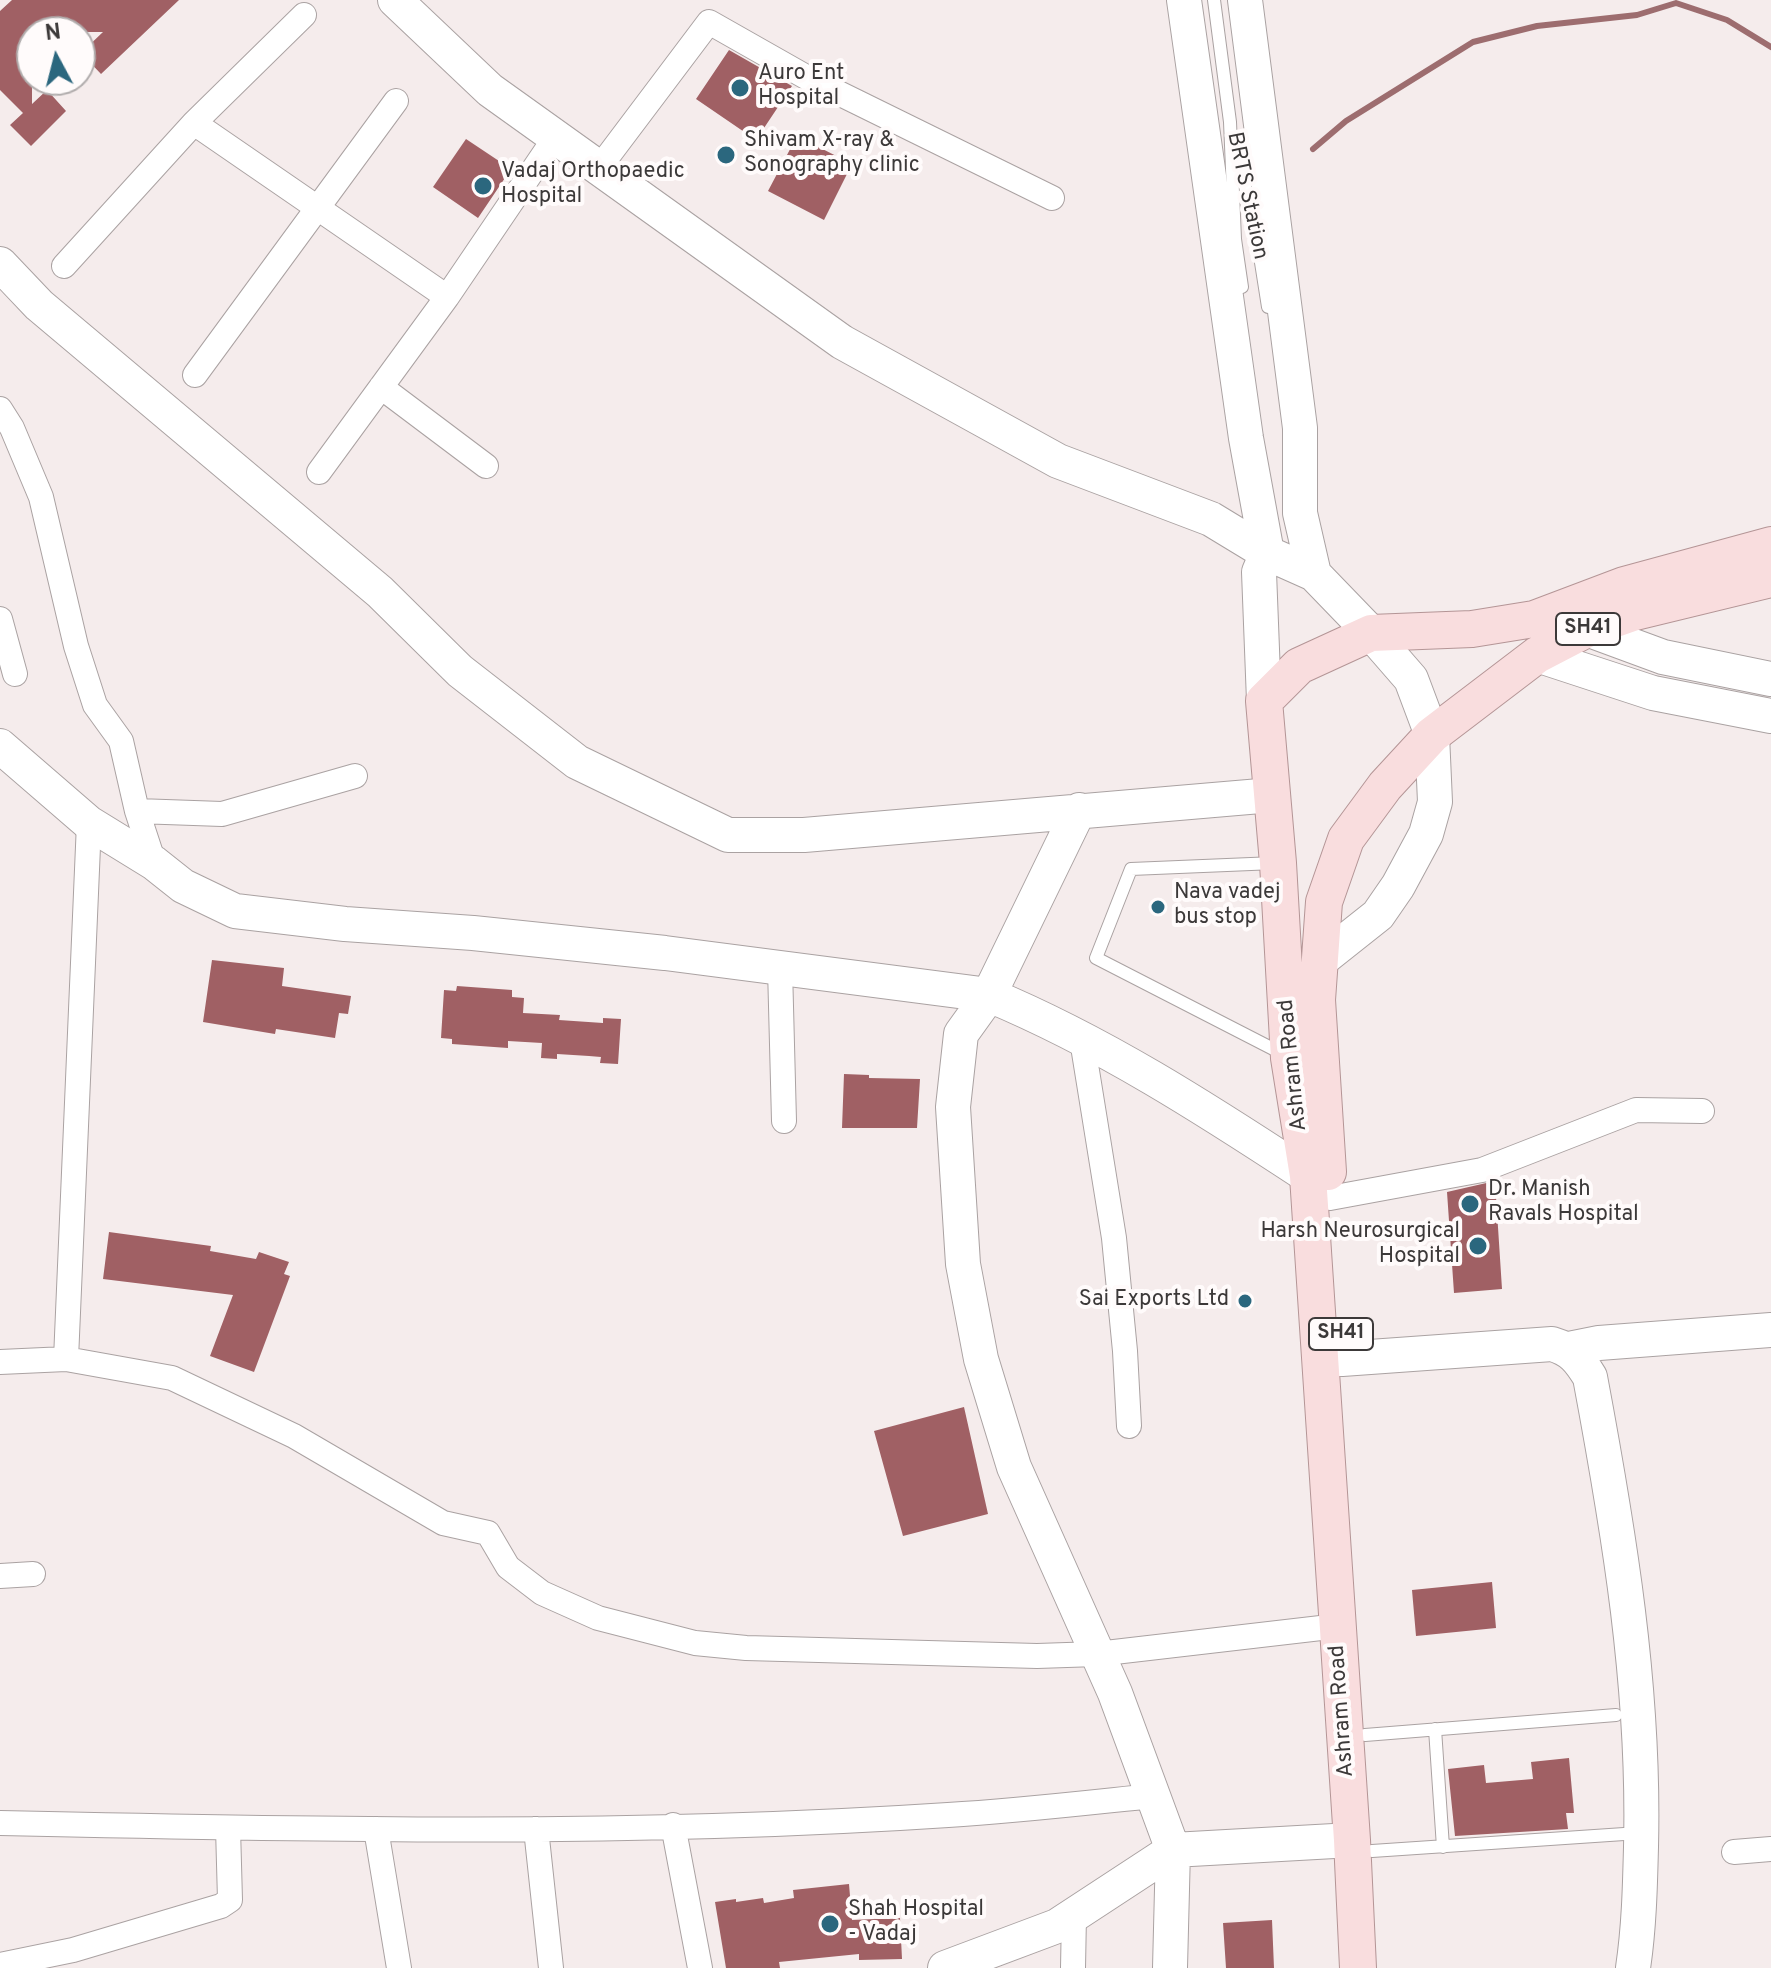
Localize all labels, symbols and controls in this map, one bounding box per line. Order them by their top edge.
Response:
north arrow [16,16,96,96]
text: N [44,19,63,48]
place label: Auro Ent Hospital [758,62,844,114]
marker: Auro Ent Hospital [729,77,751,99]
place label: Shivam X-ray & Sonography clinic [744,129,920,180]
street label: BRTS Station [1220,130,1272,262]
marker: Shivam X-ray & Sonography clinic [715,144,737,166]
place label: Vadaj Orthopaedic Hospital [501,160,685,212]
marker: Vadaj Orthopaedic Hospital [472,175,494,197]
road number: SH41 [1556,613,1620,645]
place label: Nava vadej bus stop [1174,881,1281,932]
marker: Nava vadej bus stop [1149,898,1167,916]
street label: Ashram Road [1274,998,1314,1132]
place label: Dr. Manish Ravals Hospital [1488,1178,1639,1230]
marker: Dr. Manish Ravals Hospital [1459,1193,1481,1215]
place label: Harsh Neurosurgical Hospital [1260,1220,1460,1272]
marker: Harsh Neurosurgical Hospital [1467,1235,1489,1257]
place label: Sai Exports Ltd [1079,1288,1229,1314]
marker: Sai Exports Ltd [1236,1292,1254,1310]
road number: SH41 [1309,1318,1373,1350]
street label: Ashram Road [1325,1644,1361,1778]
place label: Shah Hospital - Vadaj [848,1898,984,1950]
marker: Shah Hospital - Vadaj [819,1913,841,1935]

